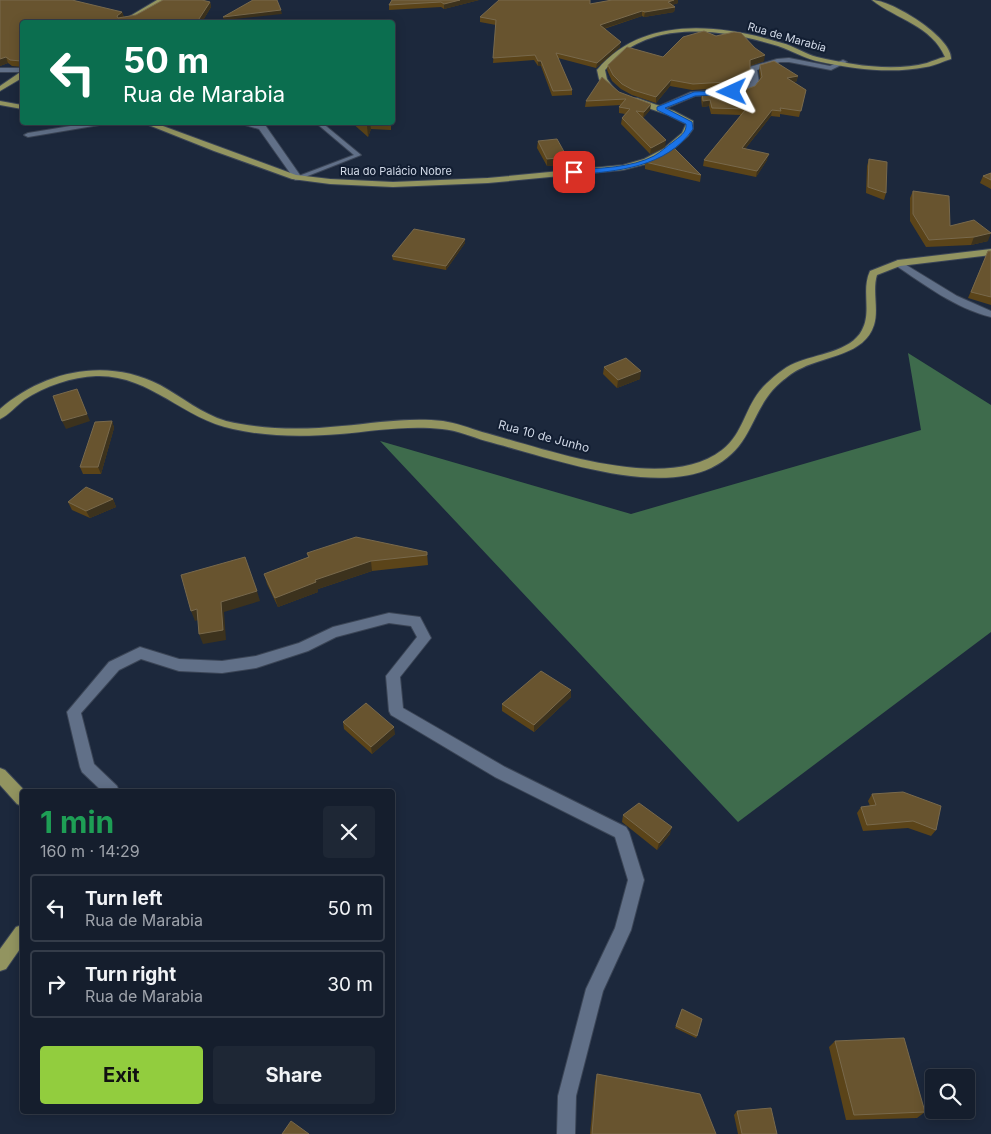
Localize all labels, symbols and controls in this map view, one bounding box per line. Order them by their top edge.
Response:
street label: Rua de Marabia [746,19,828,55]
text: 50 m [123,39,209,81]
icon: left [40,40,105,105]
position arrow [705,65,757,117]
text: Rua de Marabia [123,81,285,107]
pin [553,151,595,193]
icon: arrive [560,158,588,186]
street label: Rua do Palácio Nobre [340,164,452,178]
street label: Rua 10 de Junho [497,417,591,455]
text: 1 min [40,804,114,840]
button: close [323,806,375,858]
text: 160 m · 14:29 [40,841,140,861]
text: Turn left [85,887,163,910]
icon: left [42,894,70,922]
text: 50 m [327,897,373,920]
text: Rua de Marabia [85,910,203,930]
text: Turn right [85,963,176,986]
icon: right [42,970,70,998]
text: 30 m [327,973,373,996]
text: Rua de Marabia [85,986,203,1006]
button: Exit [40,1046,203,1104]
button: Share [213,1046,375,1104]
map controls [925,1069,975,1119]
button: search [925,1069,975,1119]

